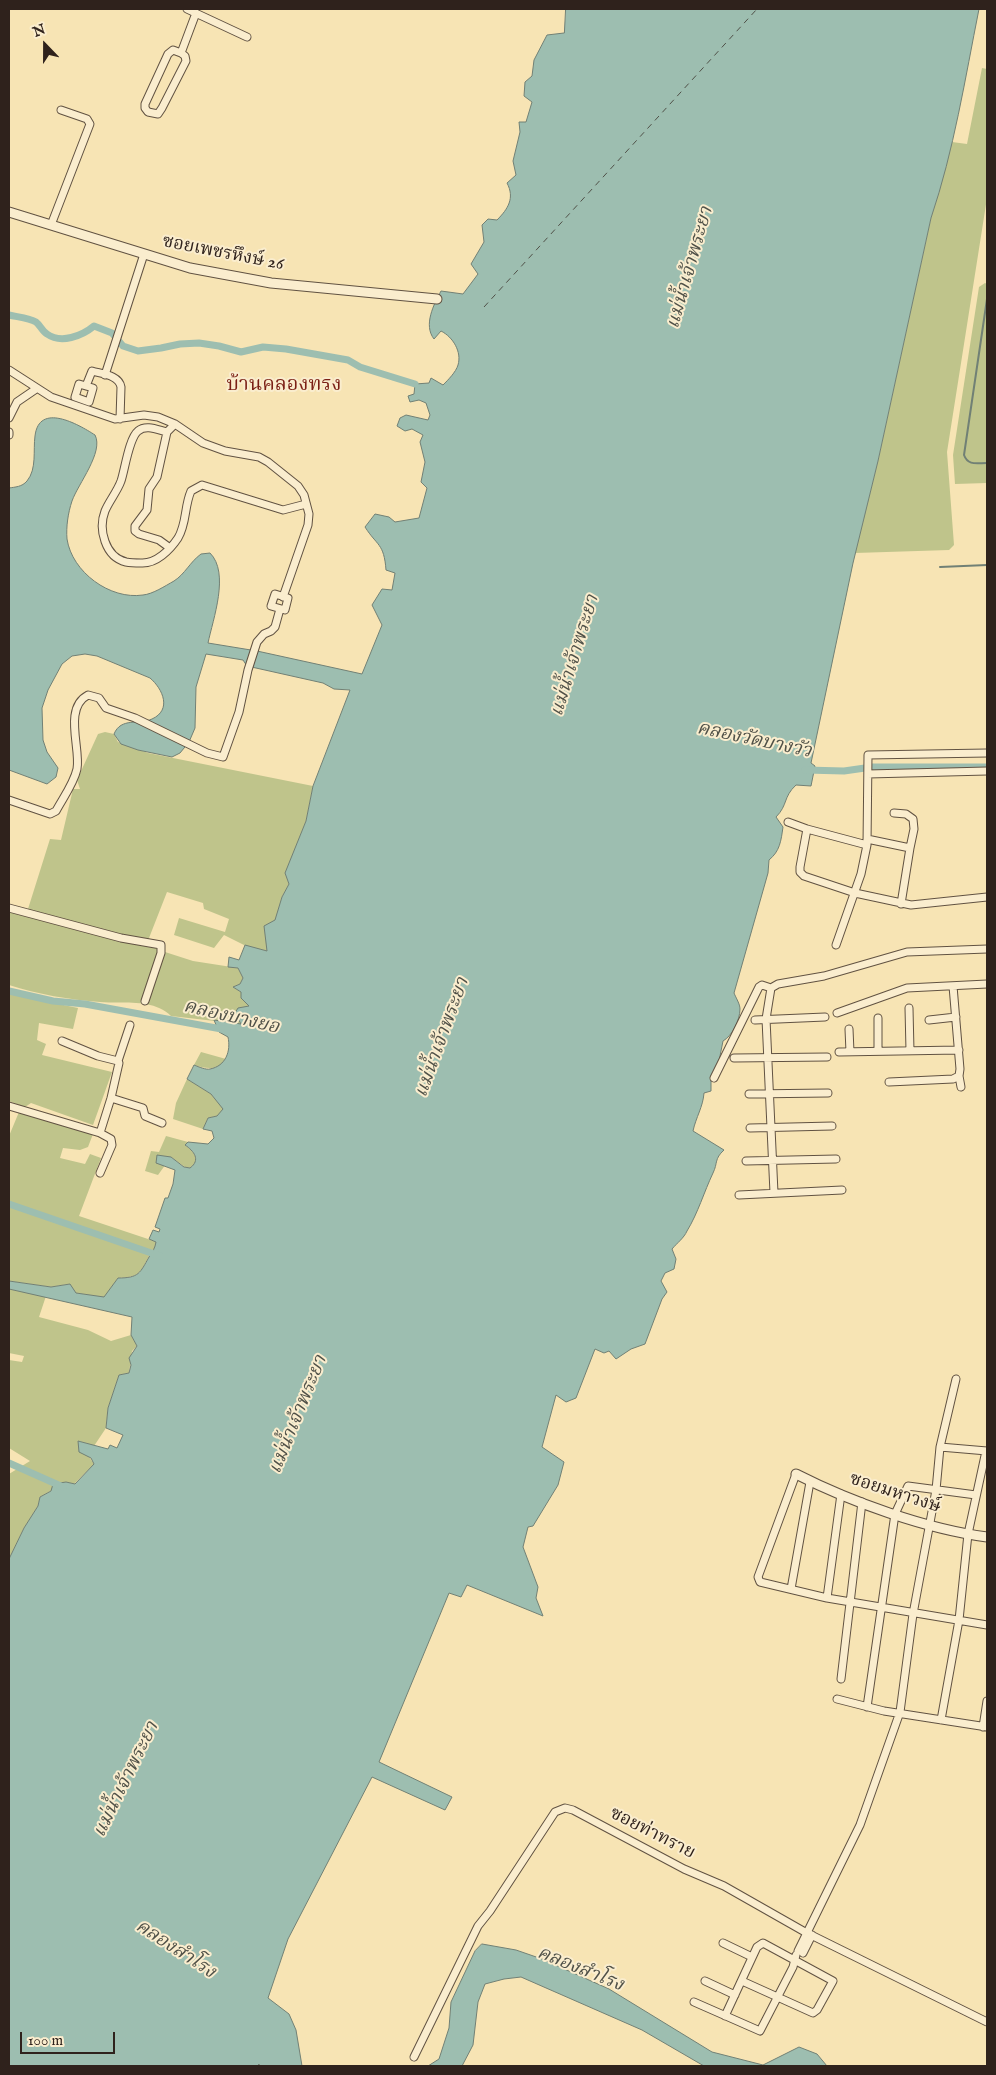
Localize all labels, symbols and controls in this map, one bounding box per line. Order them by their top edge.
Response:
north arrow [20,20,70,70]
text: N [30,20,48,42]
water label: แม่น้ำเจ้าพระยา [663,205,719,331]
street label: ซอยเพชรหึงษ์ 26 [160,232,286,276]
district label: บ้านคลองทรง [227,374,341,398]
water label: แม่น้ำเจ้าพระยา [547,593,605,719]
water label: คลองวัดบางวัว [695,718,813,764]
water label: แม่น้ำเจ้าพระยา [411,975,475,1101]
water label: คลองบางยอ [181,996,281,1040]
water label: แม่น้ำเจ้าพระยา [265,1353,333,1477]
street label: ซอยมหาวงษ์ [847,1469,943,1519]
water label: แม่น้ำเจ้าพระยา [89,1719,165,1841]
street label: ซอยท่าทราย [606,1803,698,1865]
water label: คลองสำโรง [131,1916,219,1984]
water label: คลองสำโรง [533,1942,627,1998]
scale bar [22,2022,118,2054]
text: 100 m [28,2031,63,2050]

